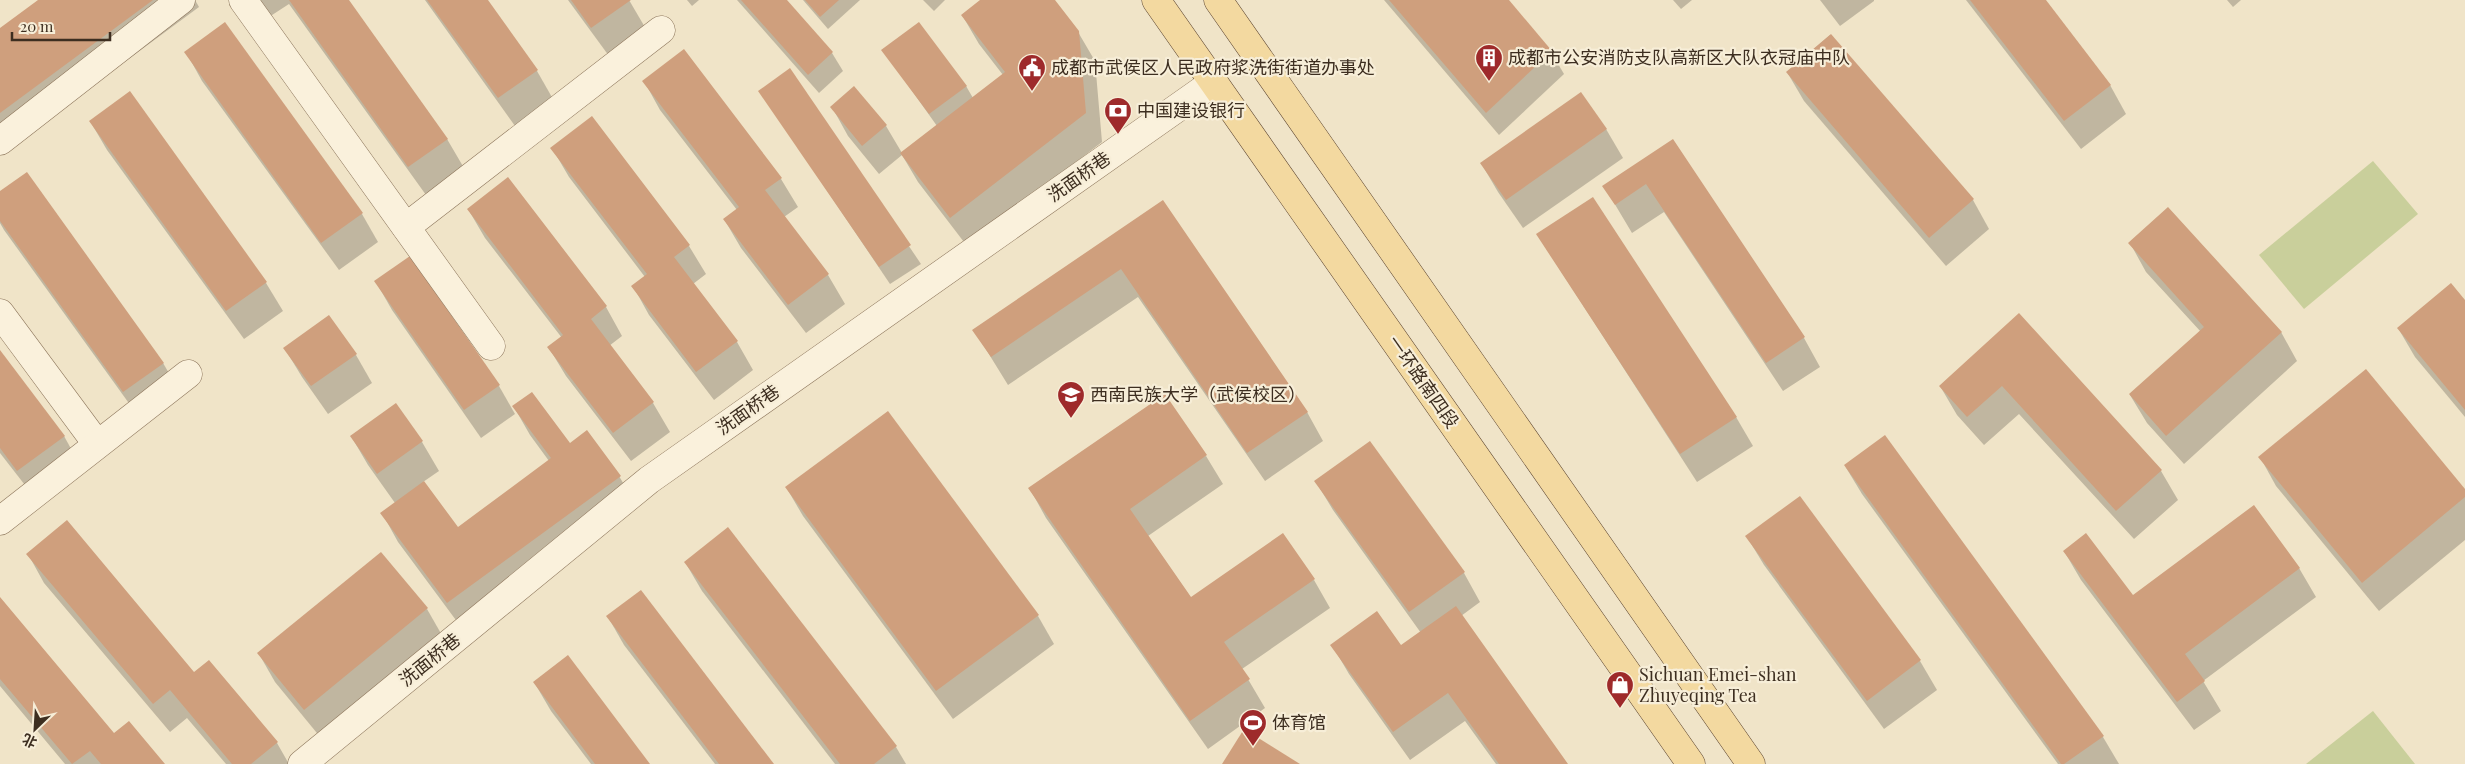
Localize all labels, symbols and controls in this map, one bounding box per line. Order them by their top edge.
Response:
scale bar [12,10,110,42]
text: 20 m [20,16,54,36]
building icon: 成都市公安消防支队高新区大队衣冠庙中队 [1474,43,1504,82]
place label: 成都市公安消防支队高新区大队衣冠庙中队 [1508,45,1850,69]
public building icon: 成都市武侯区人民政府浆洗街街道办事处 [1017,53,1047,92]
place label: 成都市武侯区人民政府浆洗街街道办事处 [1051,55,1375,79]
bank icon: 中国建设银行 [1103,96,1133,135]
place label: 中国建设银行 [1137,98,1245,122]
street label: 洗面桥巷 [1042,146,1115,207]
street label: 一环路南四段 [1383,330,1465,433]
street label: 洗面桥巷 [711,379,784,440]
school or university icon: 西南民族大学（武侯校区） [1056,380,1086,419]
place label: 西南民族大学（武侯校区） [1090,382,1306,406]
street label: 洗面桥巷 [394,627,465,691]
place label: Sichuan Emei-shan Zhuyeqing Tea [1639,662,1797,707]
shop icon: Sichuan Emei-shan Zhuyeqing Tea [1605,670,1635,709]
north arrow [10,704,60,754]
sports icon: 体育馆 [1238,708,1268,747]
place label: 体育馆 [1272,710,1326,734]
text: 北 [19,730,40,753]

